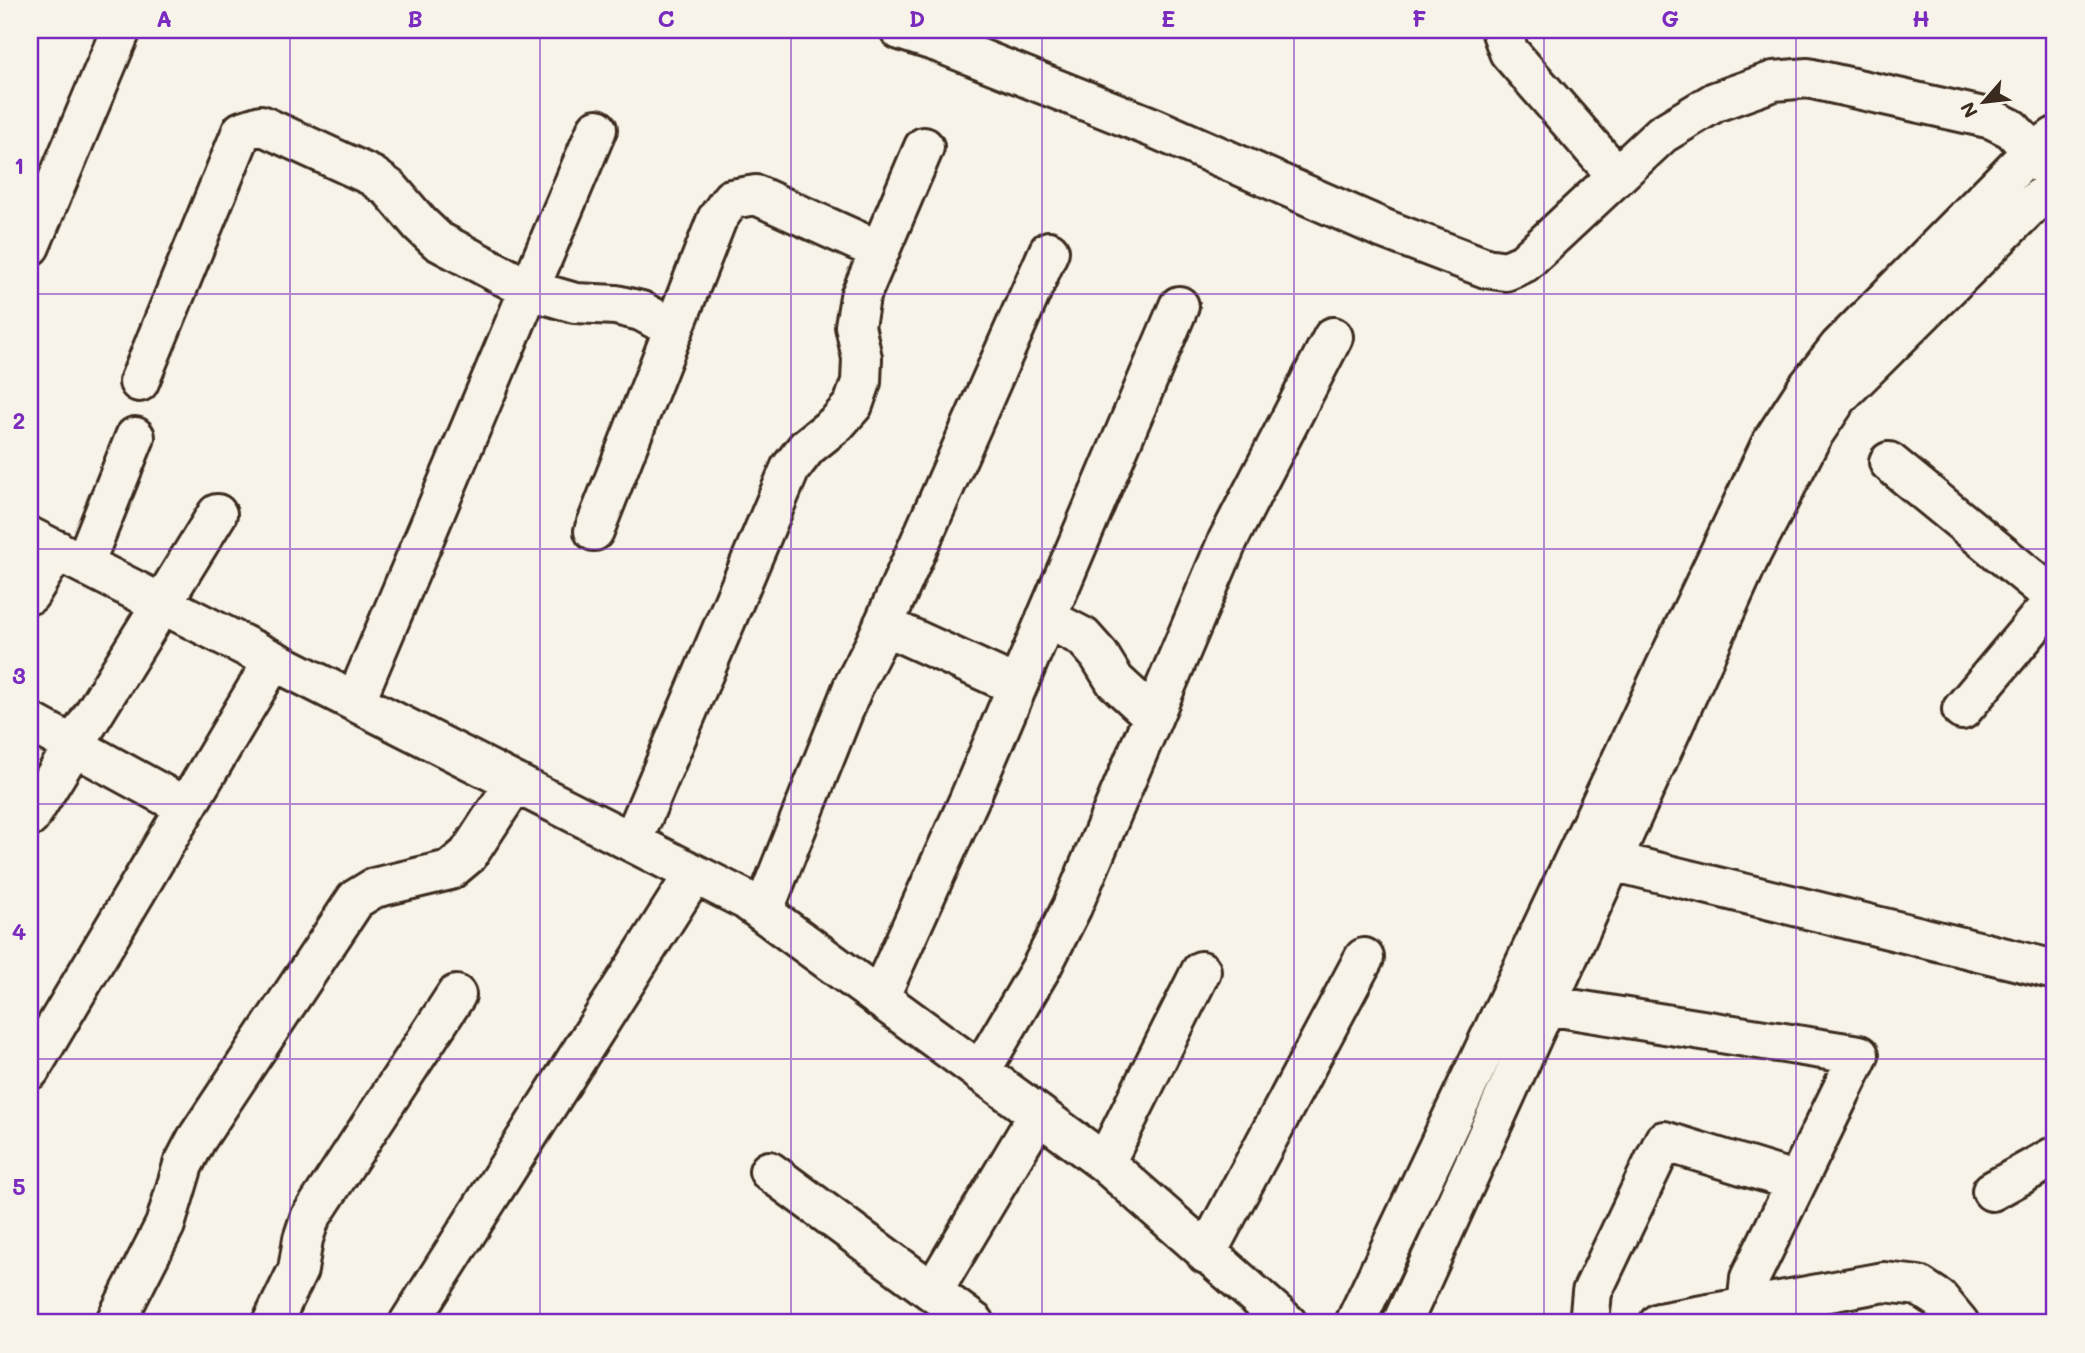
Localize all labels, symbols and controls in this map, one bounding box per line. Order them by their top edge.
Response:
text: A [156,3,172,33]
text: B [407,3,423,33]
text: C [657,3,675,33]
text: D [909,3,925,33]
text: E [1161,3,1175,33]
text: F [1412,3,1426,33]
text: G [1661,3,1679,33]
text: H [1912,3,1930,33]
north arrow [1948,66,2018,136]
text: N [1954,98,1983,122]
text: 1 [14,150,24,180]
text: 2 [13,405,25,435]
text: 3 [12,660,26,690]
text: 4 [12,916,26,946]
text: 5 [12,1171,26,1201]

